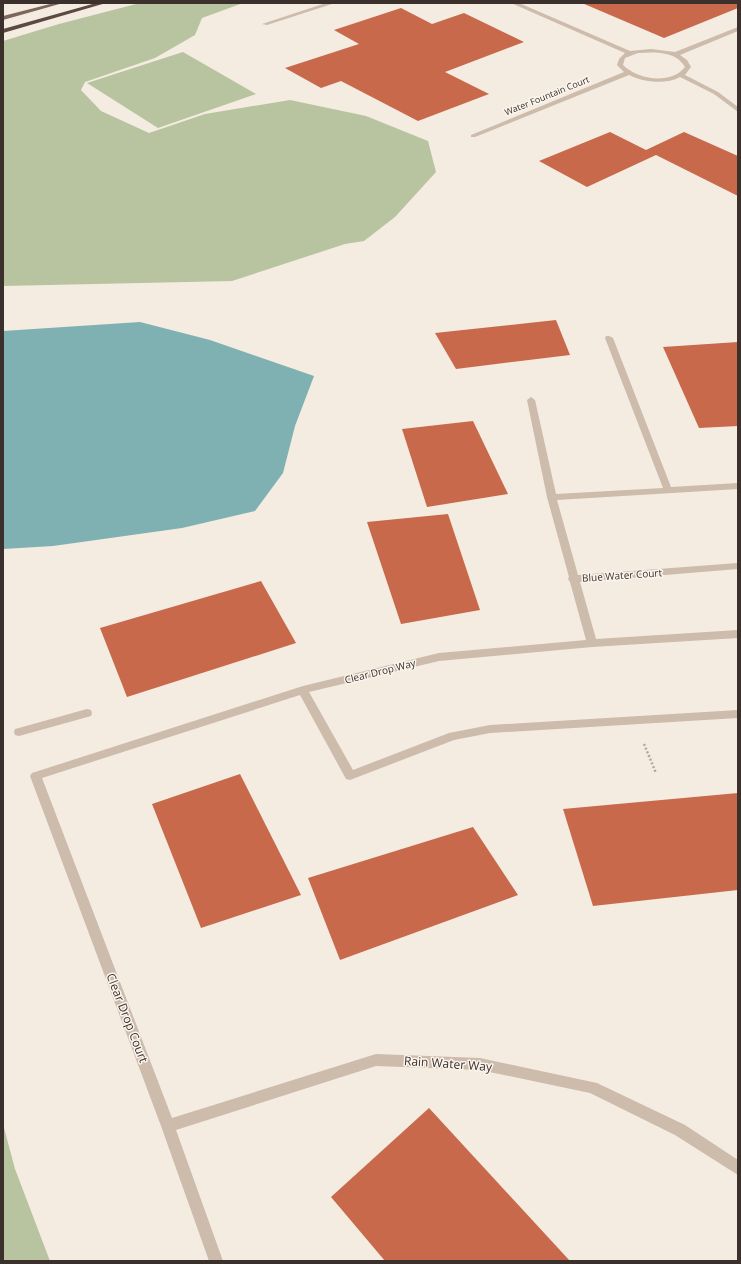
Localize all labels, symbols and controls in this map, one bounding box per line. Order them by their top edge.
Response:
street label: Water Fountain Court [502,73,591,119]
street label: Blue Water Court [582,565,663,585]
street label: Clear Drop Way [343,655,418,687]
street label: Clear Drop Court [103,971,152,1065]
street label: Rain Water Way [403,1052,494,1075]

